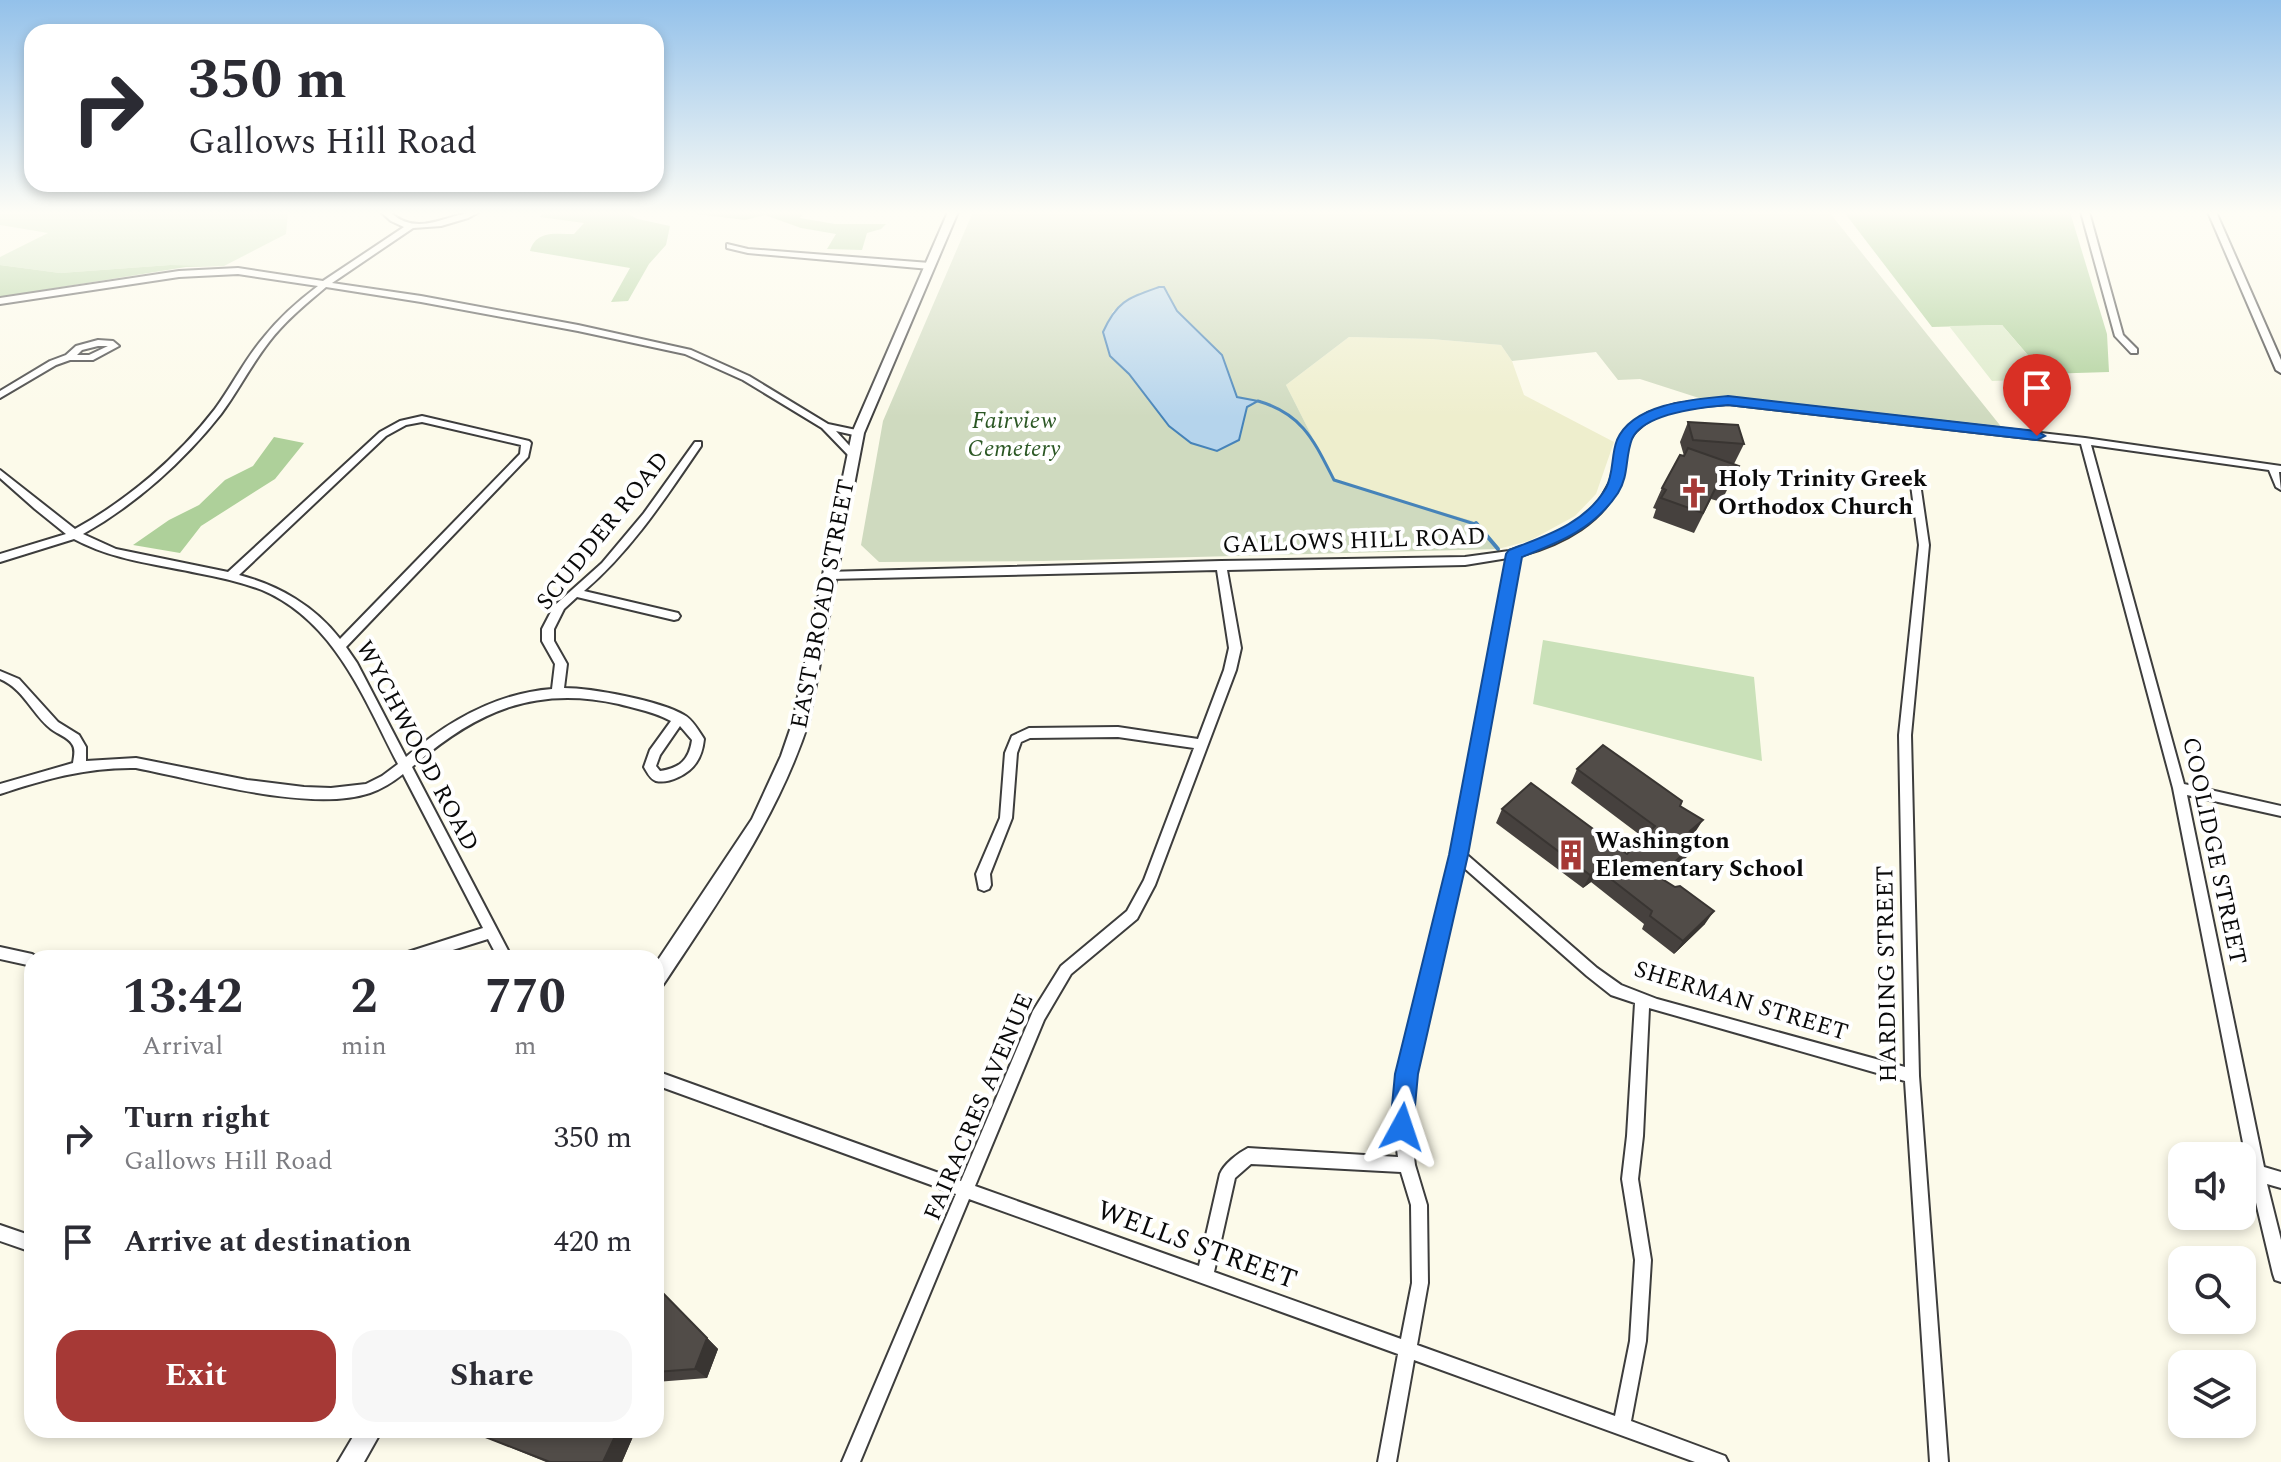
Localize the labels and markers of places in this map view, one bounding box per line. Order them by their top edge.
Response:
pin [2003,354,2071,436]
place label: Holy Trinity Greek Orthodox Church [1718,461,1928,525]
church icon: Holy Trinity Greek Orthodox Church [1677,476,1711,510]
place label: Washington Elementary School [1595,823,1804,887]
building icon: Washington Elementary School [1554,838,1588,872]

